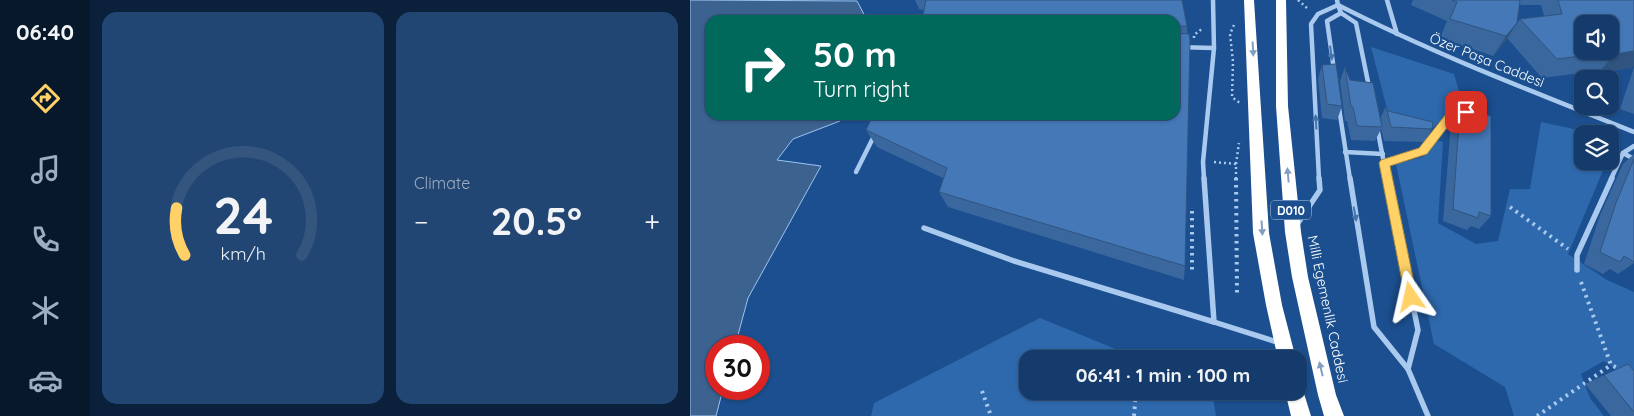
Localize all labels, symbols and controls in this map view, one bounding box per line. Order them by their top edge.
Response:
map controls [1574,15,1619,170]
button: sound [1574,15,1619,60]
text: 06:40 [16,18,74,46]
street label: Özer Paşa Caddesi [1427,29,1547,91]
text: 50 m [813,32,897,76]
icon: right [730,35,795,100]
one-way arrow [1250,41,1258,57]
one-way arrow [1328,45,1336,61]
button: search [1574,70,1619,115]
text: Turn right [813,75,910,103]
icon: directions [28,81,63,116]
pin [1445,91,1487,133]
icon: arrive [1452,98,1480,126]
one-way arrow [1312,114,1320,130]
button: layers [1574,125,1619,170]
icon: music [28,152,63,187]
one-way arrow [1283,166,1291,182]
text: Climate [414,173,470,193]
text: 24 [213,182,273,247]
text: 20.5° [491,197,582,245]
road number: D010 [1271,200,1311,220]
text: − [414,204,429,239]
text: + [644,204,660,239]
one-way arrow [1352,206,1360,222]
one-way arrow [1258,221,1266,237]
icon: phone [28,222,63,257]
street label: Milli Egemenlik Caddesi [1304,234,1352,384]
text: km/h [220,242,266,264]
position arrow [1384,270,1436,322]
icon: climate [28,293,63,328]
speed limit sign: 30 [705,335,770,400]
one-way arrow [1317,361,1325,377]
icon: car [28,363,63,398]
text: 06:41 · 1 min · 100 m [1076,363,1250,387]

